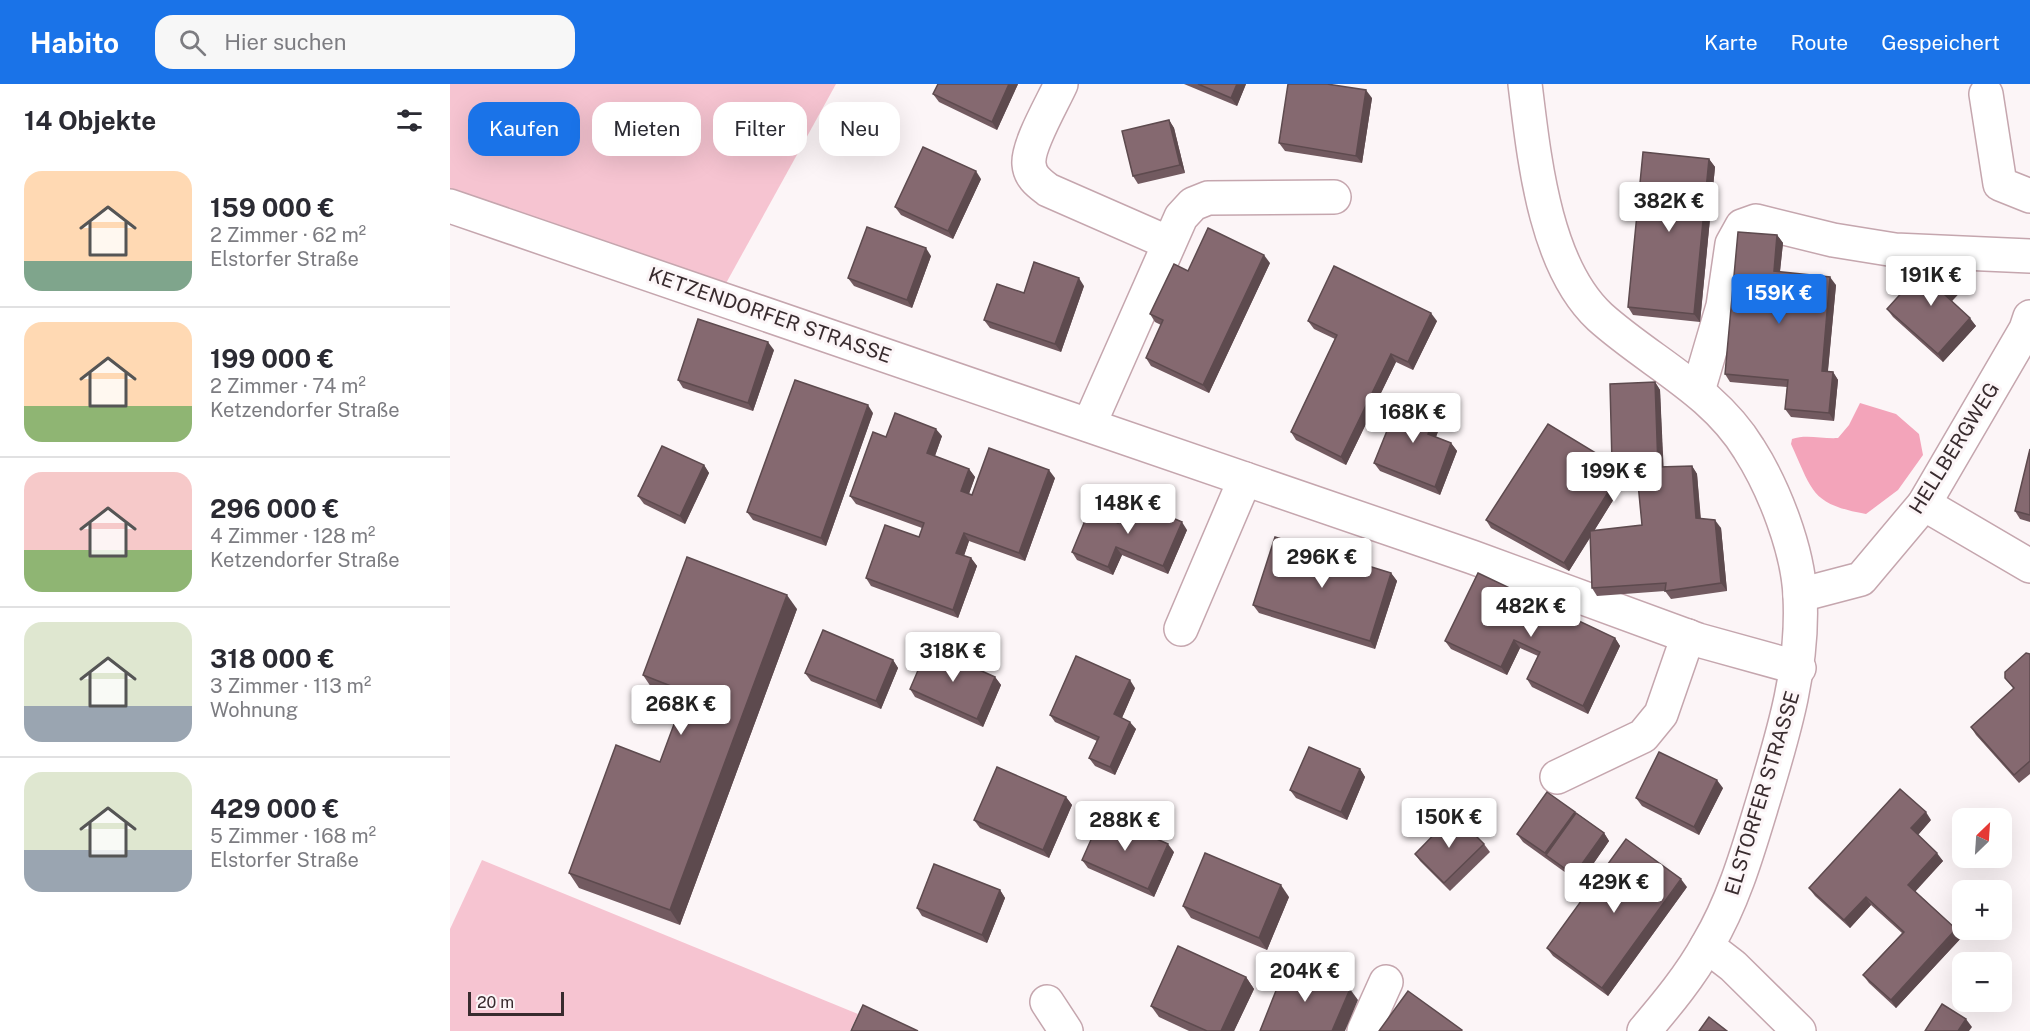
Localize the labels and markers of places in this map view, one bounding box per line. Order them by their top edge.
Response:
pin: 382K € [1620,182,1718,233]
pin: 191K € [1882,256,1980,307]
pin: 159K € [1730,274,1828,325]
pin: 168K € [1364,393,1462,444]
pin: 199K € [1565,452,1663,503]
pin: 148K € [1079,484,1177,535]
pin: 296K € [1273,538,1371,589]
pin: 482K € [1482,587,1580,638]
pin: 318K € [904,632,1002,683]
pin: 268K € [632,685,730,736]
pin: 150K € [1400,798,1498,849]
pin: 288K € [1076,801,1174,852]
pin: 429K € [1565,863,1663,914]
pin: 204K € [1256,952,1354,1003]

